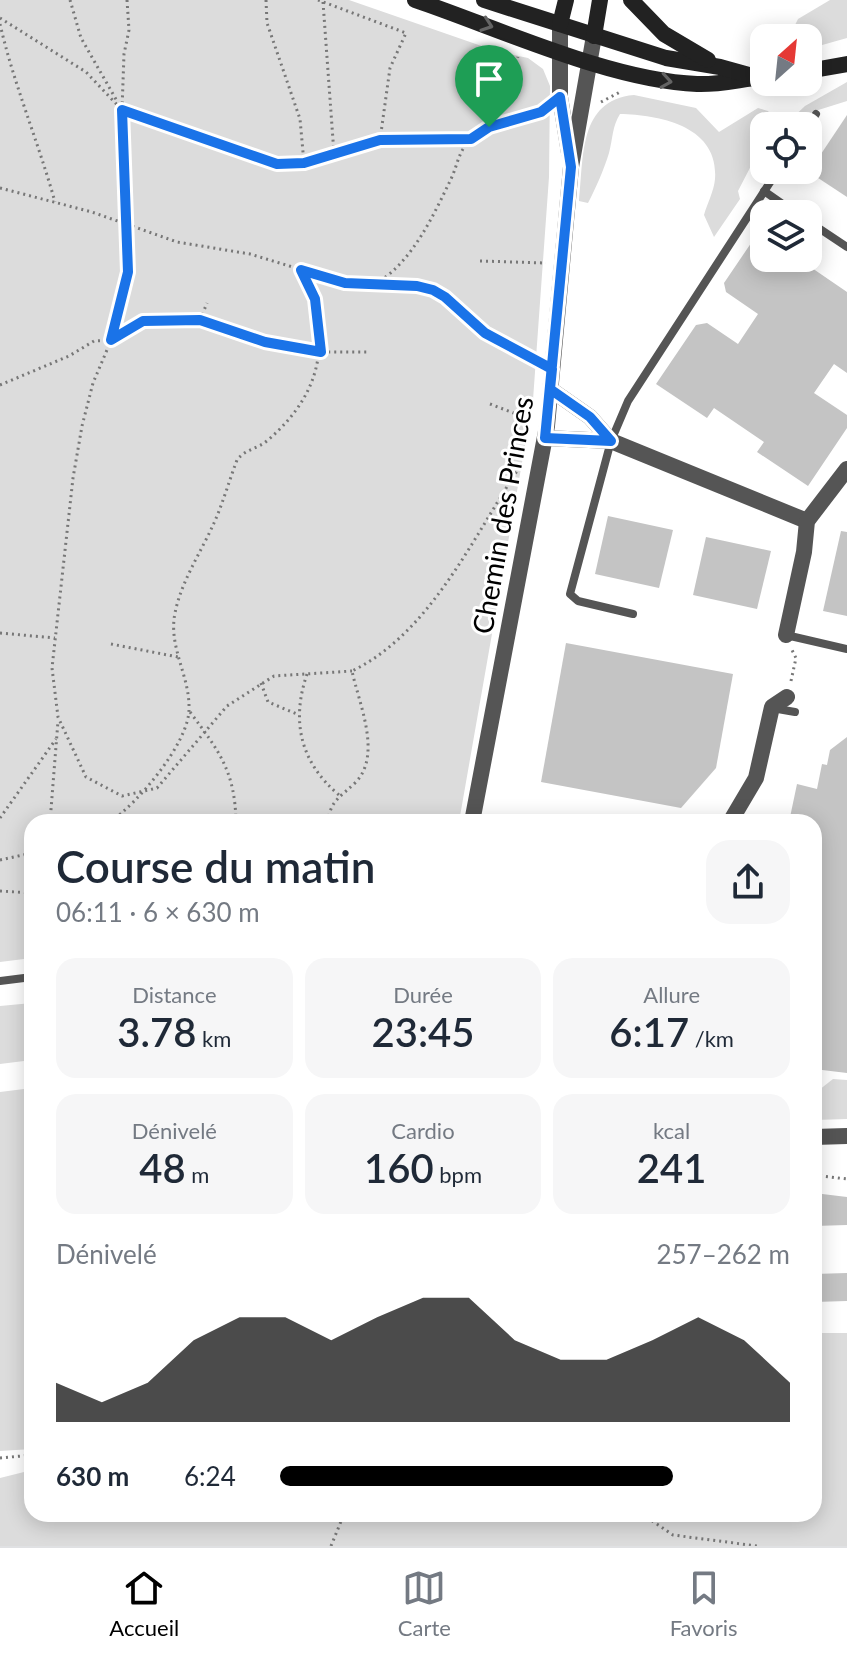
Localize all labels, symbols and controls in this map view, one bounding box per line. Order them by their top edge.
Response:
one-way arrow [480,16,494,32]
north arrow [750,24,822,96]
map controls [750,24,822,272]
pin [455,45,523,127]
icon: arrive [467,57,511,101]
one-way arrow [659,72,672,89]
button: locate [750,112,822,184]
button: layers [750,200,822,272]
street label: Chemin des Princes [464,394,540,636]
text: Course du matin [56,840,375,892]
button: share [706,840,790,924]
text: 06:11 · 6 × 630 m [56,896,260,928]
text: Distance [132,981,217,1008]
text: Durée [393,981,453,1008]
text: Allure [643,981,700,1008]
text: 3.78 [117,1008,196,1056]
text: 23:45 [372,1008,474,1056]
text: 6:17 [609,1008,689,1056]
text: km [196,1025,231,1052]
text: /km [689,1025,734,1052]
text: Dénivelé [132,1117,217,1144]
text: Cardio [391,1117,455,1144]
text: kcal [653,1117,690,1144]
text: 48 [139,1144,186,1192]
text: 160 [364,1144,434,1192]
text: 241 [637,1144,706,1192]
text: m [186,1161,209,1188]
text: bpm [434,1161,482,1188]
text: Dénivelé [56,1238,157,1270]
text: 257–262 m [656,1238,790,1270]
text: 630 m [56,1460,129,1492]
text: 6:24 [184,1460,236,1492]
tab: Accueil [109,1566,179,1641]
tab: Carte [398,1566,451,1641]
tab: Favoris [670,1566,738,1641]

